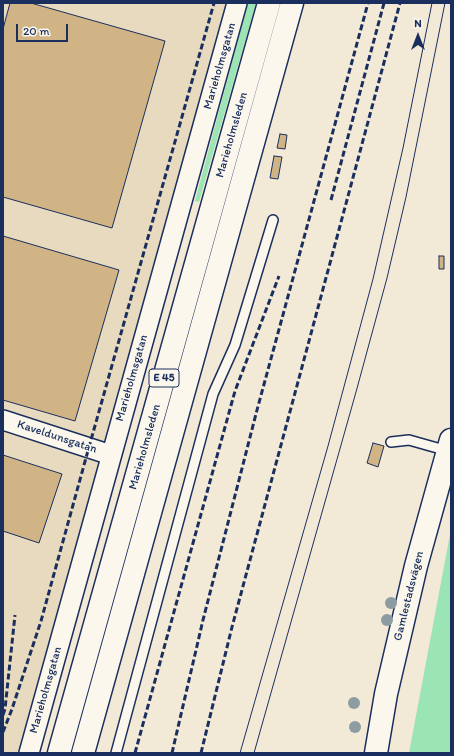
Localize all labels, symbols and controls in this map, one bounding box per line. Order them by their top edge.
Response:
scale bar [18,16,70,42]
north arrow [398,16,438,56]
text: N [414,17,422,30]
street label: Marieholmsgatan [201,21,239,111]
text: 20 m [23,24,50,38]
street label: Marieholmsleden [213,91,251,179]
street label: Marieholmsgatan [113,333,151,423]
road number: E 45 [149,369,179,387]
street label: Marieholmsleden [126,403,164,491]
street label: Kaveldunsgatan [15,417,99,457]
street label: Gamlestadsvägen [391,550,427,642]
street label: Marieholmsgatan [27,645,65,735]

